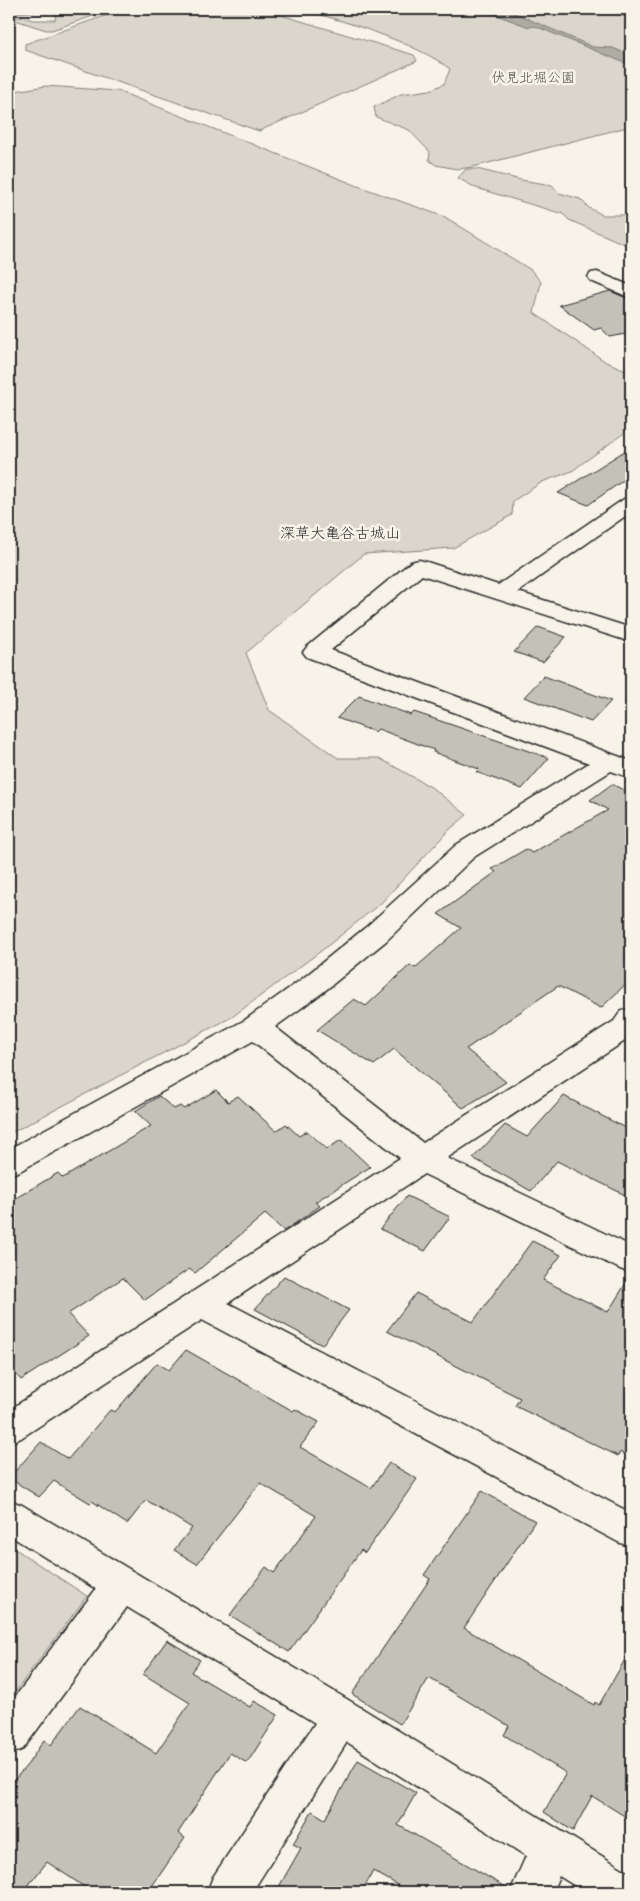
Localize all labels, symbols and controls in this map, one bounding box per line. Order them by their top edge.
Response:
park label: 伏見北堀公園 [491,67,575,86]
district label: 深草大亀谷古城山 [280,522,400,543]

